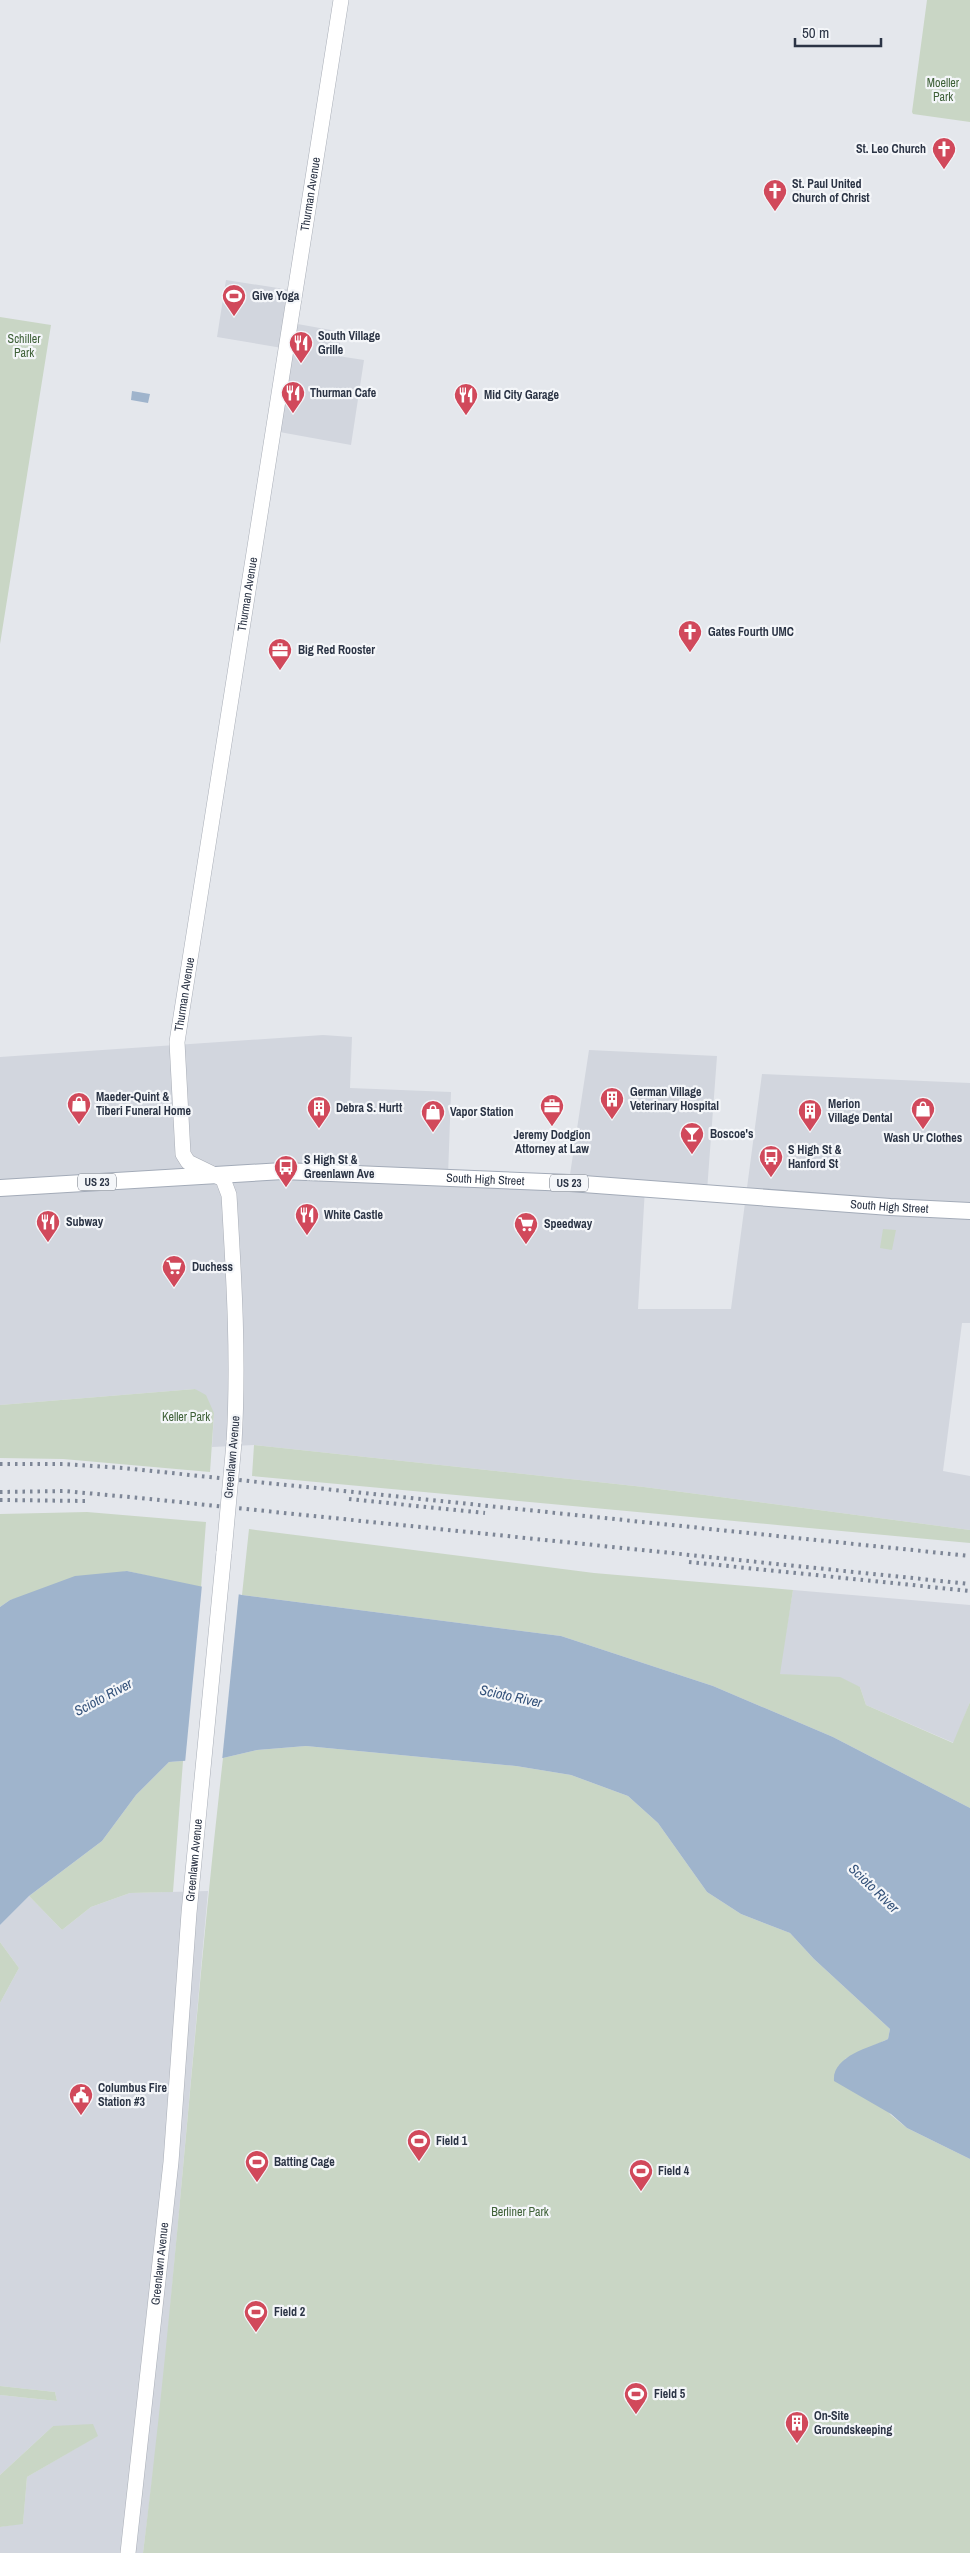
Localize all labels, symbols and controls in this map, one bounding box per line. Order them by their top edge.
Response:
scale bar [795,15,881,47]
text: 50 m [802,22,829,43]
park label: Moeller Park [927,75,960,105]
church icon: St. Leo Church [931,136,957,170]
place label: St. Leo Church [856,141,926,157]
street label: Thurman Avenue [297,156,324,232]
place label: St. Paul United Church of Christ [792,176,870,206]
church icon: St. Paul United Church of Christ [762,178,788,212]
sports icon: Give Yoga [221,283,247,317]
place label: Give Yoga [252,288,300,304]
place label: South Village Grille [318,328,381,358]
restaurant icon: South Village Grille [288,330,314,364]
park label: Schiller Park [8,331,41,361]
restaurant icon: Thurman Cafe [280,380,306,414]
restaurant icon: Mid City Garage [453,382,479,416]
place label: Thurman Cafe [310,385,377,401]
place label: Mid City Garage [484,387,559,403]
street label: Thurman Avenue [234,556,261,633]
church icon: Gates Fourth UMC [677,619,703,653]
place label: Gates Fourth UMC [708,624,794,640]
office icon: Big Red Rooster [267,637,293,671]
place label: Big Red Rooster [298,642,375,658]
street label: Thurman Avenue [171,956,198,1033]
place label: German Village Veterinary Hospital [630,1084,719,1114]
building icon: German Village Veterinary Hospital [599,1086,625,1120]
place label: Maeder-Quint & Tiberi Funeral Home [96,1089,192,1119]
shop icon: Maeder-Quint & Tiberi Funeral Home [66,1091,92,1125]
office icon: Jeremy Dodgion Attorney at Law [539,1093,565,1127]
building icon: Debra S. Hurtt [306,1095,332,1129]
place label: Merion Village Dental [828,1096,893,1126]
shop icon: Wash Ur Clothes [910,1096,936,1130]
building icon: Merion Village Dental [797,1098,823,1132]
shop icon: Vapor Station [420,1099,446,1133]
place label: Debra S. Hurtt [336,1100,403,1116]
place label: Vapor Station [450,1104,513,1120]
bar icon: Boscoe's [679,1121,705,1155]
place label: Boscoe's [710,1126,754,1142]
place label: Jeremy Dodgion Attorney at Law [513,1127,591,1157]
place label: Wash Ur Clothes [884,1130,963,1146]
place label: S High St & Hanford St [788,1142,842,1172]
bus stop icon: S High St & Hanford St [758,1144,784,1178]
place label: S High St & Greenlawn Ave [304,1152,375,1182]
bus stop icon: S High St & Greenlawn Ave [273,1154,299,1188]
street label: South High Street [446,1170,525,1189]
road number: US 23 [78,1174,116,1190]
road number: US 23 [550,1174,588,1192]
street label: South High Street [850,1196,929,1217]
restaurant icon: White Castle [294,1202,320,1236]
place label: White Castle [324,1207,384,1223]
restaurant icon: Subway [35,1209,61,1243]
supermarket icon: Speedway [513,1211,539,1245]
place label: Subway [66,1214,104,1230]
place label: Speedway [544,1216,593,1232]
supermarket icon: Duchess [161,1254,187,1288]
place label: Duchess [192,1259,234,1275]
park label: Keller Park [162,1409,210,1425]
street label: Greenlawn Avenue [220,1415,244,1499]
water label: Scioto River [71,1674,136,1720]
water label: Scioto River [478,1681,545,1712]
street label: Greenlawn Avenue [182,1818,206,1902]
water label: Scioto River [845,1860,904,1917]
place label: Columbus Fire Station #3 [98,2080,167,2110]
public building icon: Columbus Fire Station #3 [68,2082,94,2116]
sports icon: Field 1 [406,2128,432,2162]
place label: Field 1 [436,2133,468,2149]
sports icon: Batting Cage [244,2149,270,2183]
place label: Batting Cage [274,2154,335,2170]
sports icon: Field 4 [628,2158,654,2192]
place label: Field 4 [658,2163,690,2179]
park label: Berliner Park [491,2204,549,2220]
street label: Greenlawn Avenue [147,2222,172,2306]
sports icon: Field 2 [243,2299,269,2333]
place label: Field 2 [274,2304,306,2320]
sports icon: Field 5 [623,2381,649,2415]
place label: Field 5 [654,2386,686,2402]
place label: On-Site Groundskeeping [814,2408,892,2438]
building icon: On-Site Groundskeeping [784,2410,810,2444]

